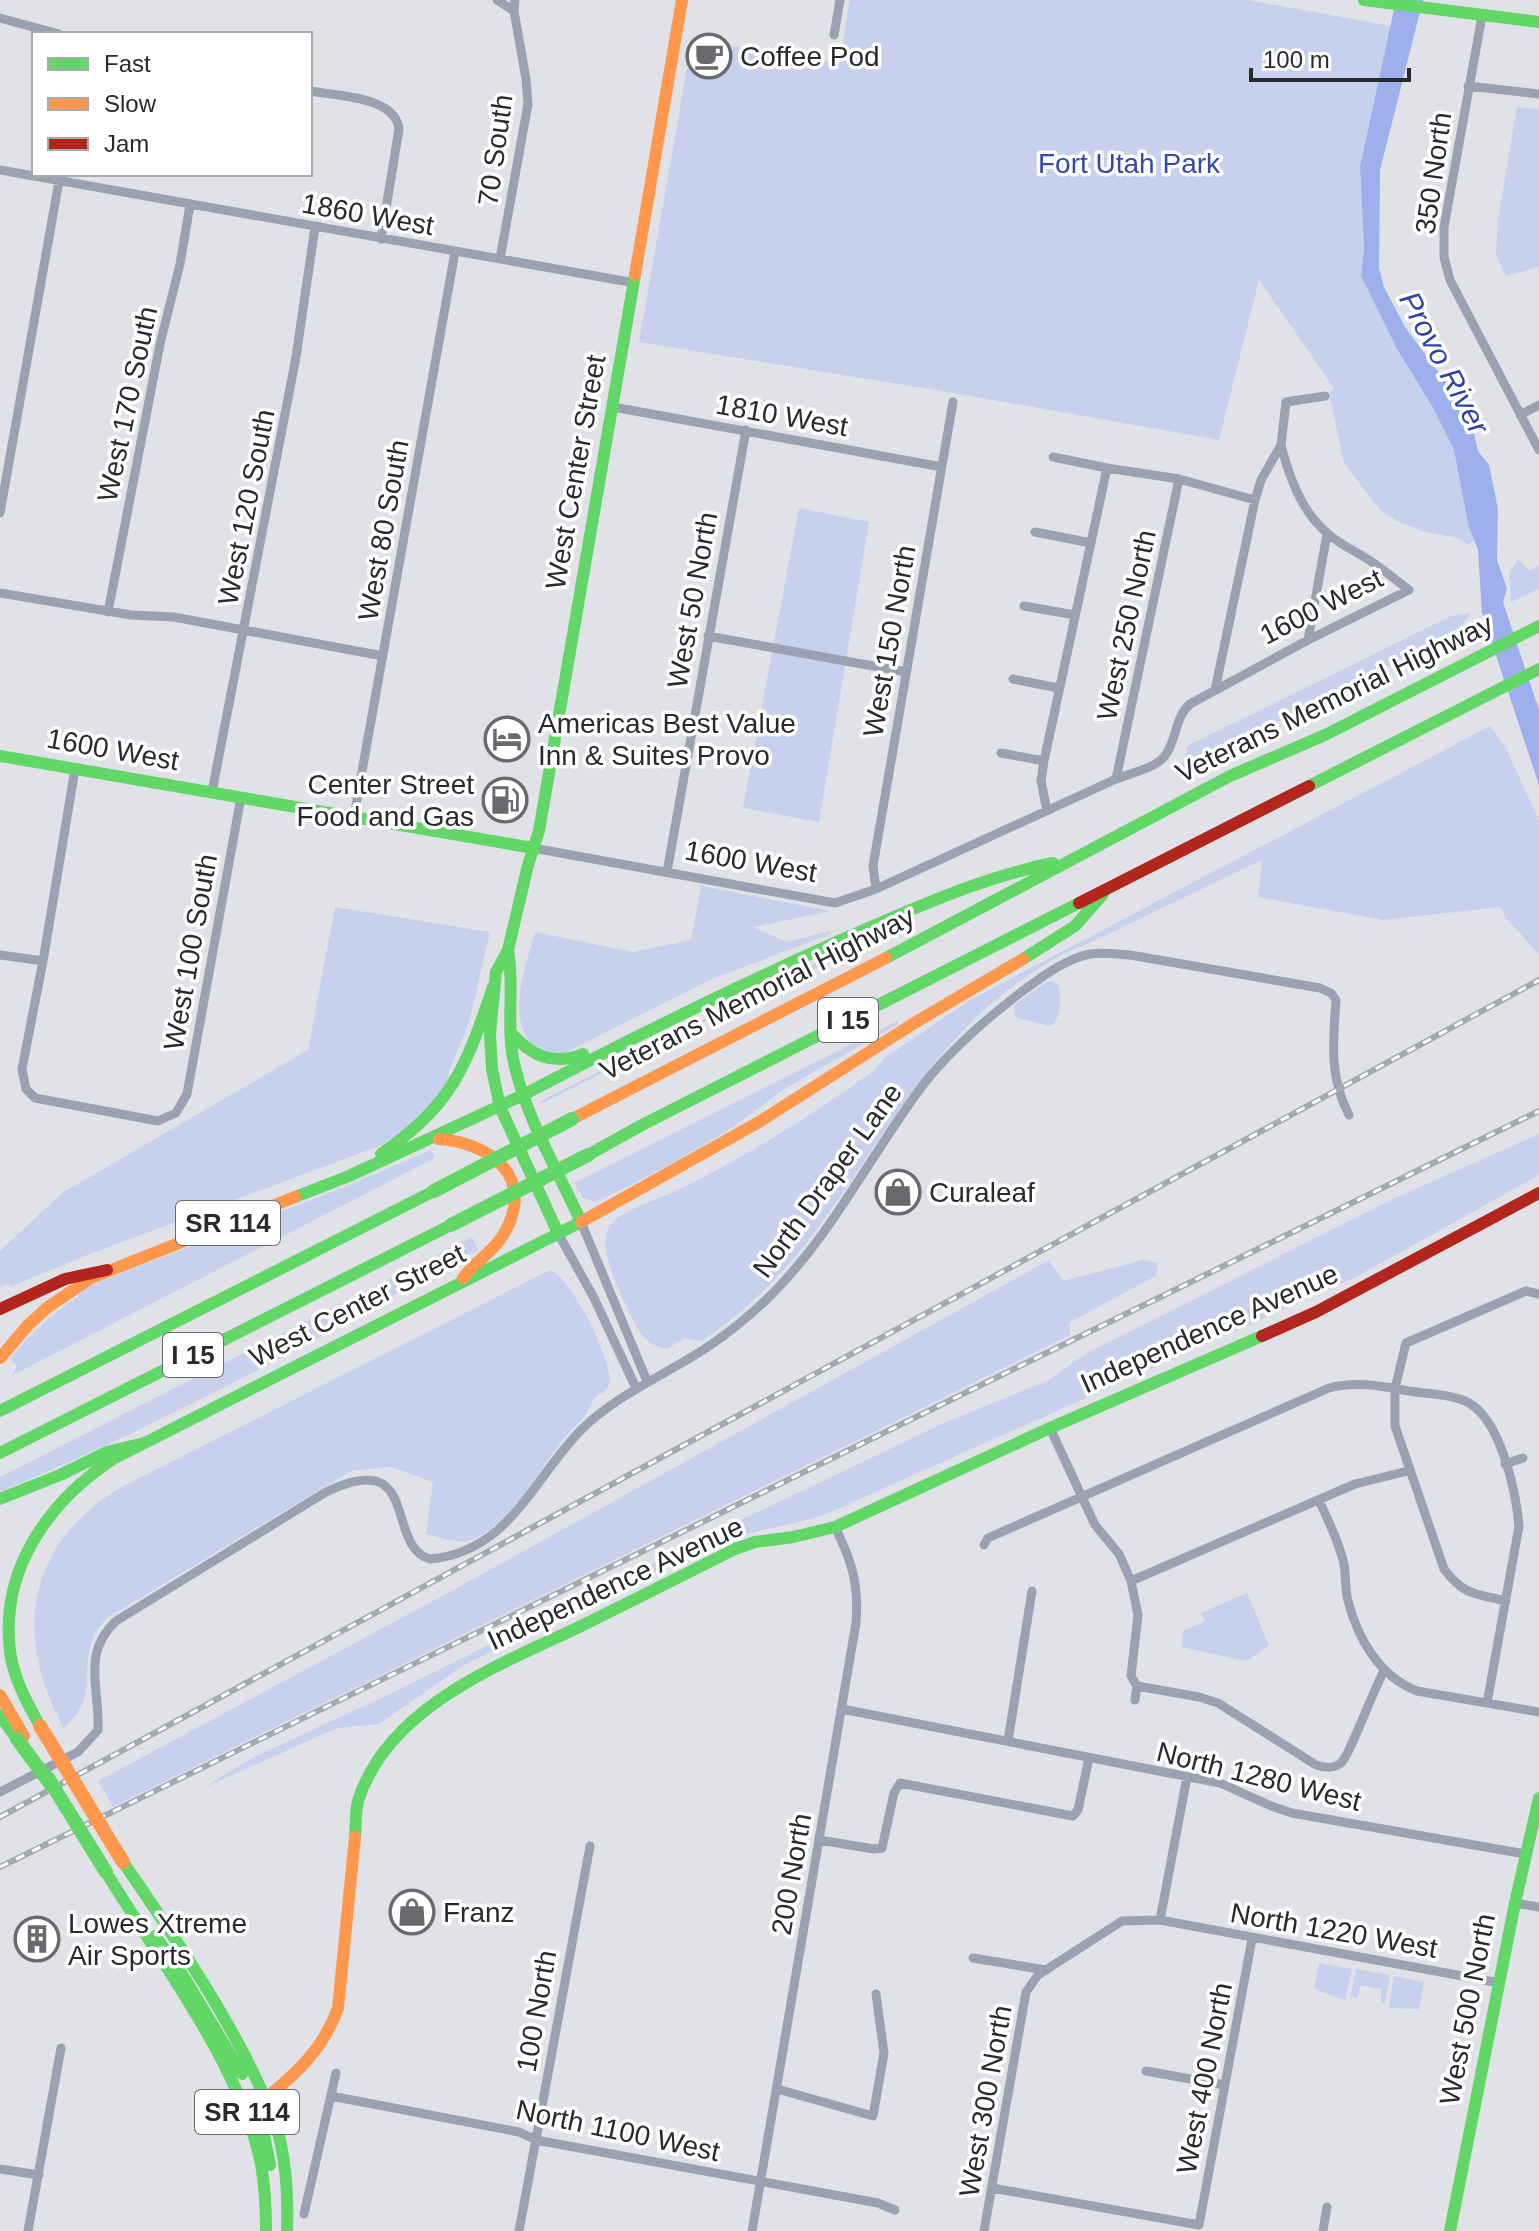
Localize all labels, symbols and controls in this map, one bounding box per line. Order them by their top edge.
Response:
legend [32,32,312,176]
cafe icon: Coffee Pod [685,32,733,80]
scale bar [1251,32,1409,82]
place label: Coffee Pod [740,41,880,72]
text: 100 m [1263,46,1330,73]
text: Fast [104,50,151,77]
text: Slow [104,90,157,117]
street label: 70 South [472,92,519,208]
street label: 350 North [1410,110,1457,236]
text: Jam [104,130,149,157]
park label: Fort Utah Park [1038,148,1221,179]
street label: 1860 West [300,188,436,241]
water label: Provo River [1393,286,1496,441]
street label: West 170 South [92,304,163,505]
street label: West Center Street [540,352,611,592]
street label: 1810 West [714,389,850,442]
street label: West 120 South [212,407,281,608]
street label: West 80 South [352,437,415,623]
street label: West 50 North [662,510,723,691]
street label: West 250 North [1091,527,1162,723]
street label: West 150 North [857,543,922,739]
street label: 1600 West [1255,562,1388,651]
street label: Veterans Memorial Highway [1171,608,1498,789]
place label: Americas Best Value Inn & Suites Provo [538,708,796,771]
hotel icon: Americas Best Value Inn & Suites Provo [483,715,531,763]
street label: 1600 West [45,723,181,776]
place label: Center Street Food and Gas [297,769,474,832]
fuel station icon: Center Street Food and Gas [481,776,529,824]
street label: 1600 West [683,835,819,888]
street label: West 100 South [158,852,223,1053]
street label: Veterans Memorial Highway [595,901,920,1086]
road number: I 15 [818,998,878,1042]
street label: North Draper Lane [747,1077,908,1283]
shop icon: Curaleaf [874,1168,922,1216]
place label: Curaleaf [929,1177,1035,1208]
road number: SR 114 [176,1201,280,1245]
street label: West Center Street [244,1238,470,1373]
street label: Independence Avenue [1076,1258,1343,1399]
road number: I 15 [163,1333,223,1377]
street label: Independence Avenue [483,1511,748,1656]
street label: North 1280 West [1153,1736,1365,1817]
street label: 200 North [766,1811,817,1937]
shop icon: Franz [388,1888,436,1936]
place label: Franz [443,1897,515,1928]
street label: North 1220 West [1228,1897,1440,1964]
place label: Lowes Xtreme Air Sports [68,1908,247,1971]
street label: West 500 North [1434,1911,1501,2107]
building icon: Lowes Xtreme Air Sports [13,1915,61,1963]
street label: 100 North [511,1948,562,2074]
street label: West 400 North [1171,1980,1238,2176]
street label: West 300 North [953,2003,1018,2199]
road number: SR 114 [195,2090,299,2134]
street label: North 1100 West [513,2094,723,2167]

